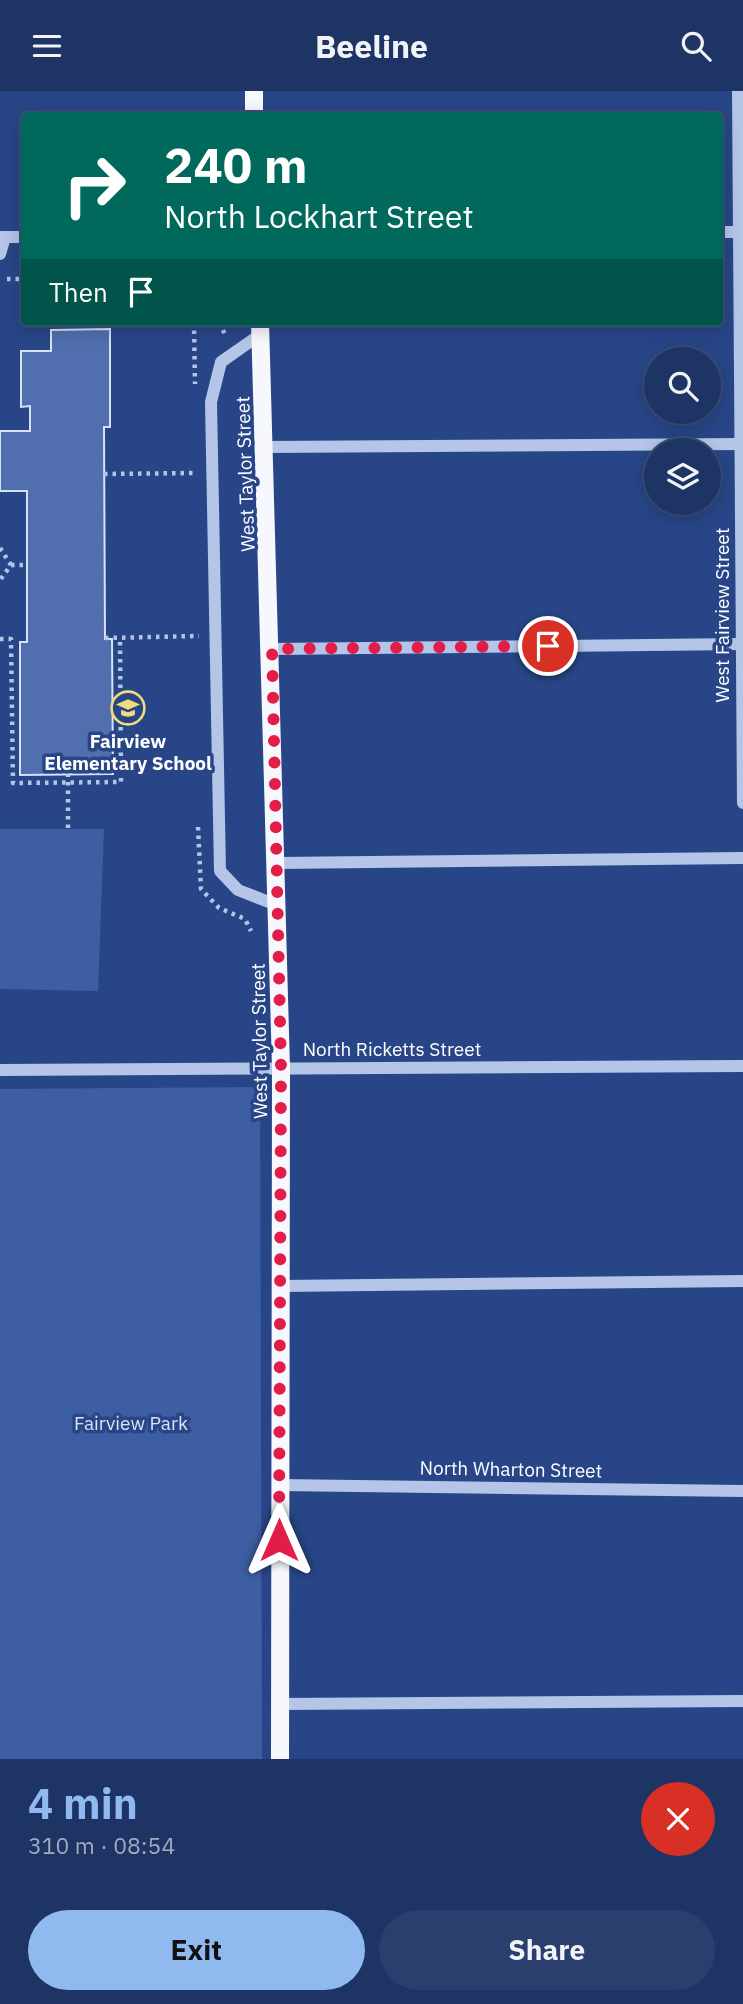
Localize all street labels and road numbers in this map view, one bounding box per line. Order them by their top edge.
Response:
street label: West Taylor Street [230,396,260,552]
street label: West Fairview Street [710,528,734,702]
street label: West Taylor Street [246,963,272,1119]
street label: North Ricketts Street [303,1037,481,1061]
street label: North Wharton Street [419,1455,603,1483]

